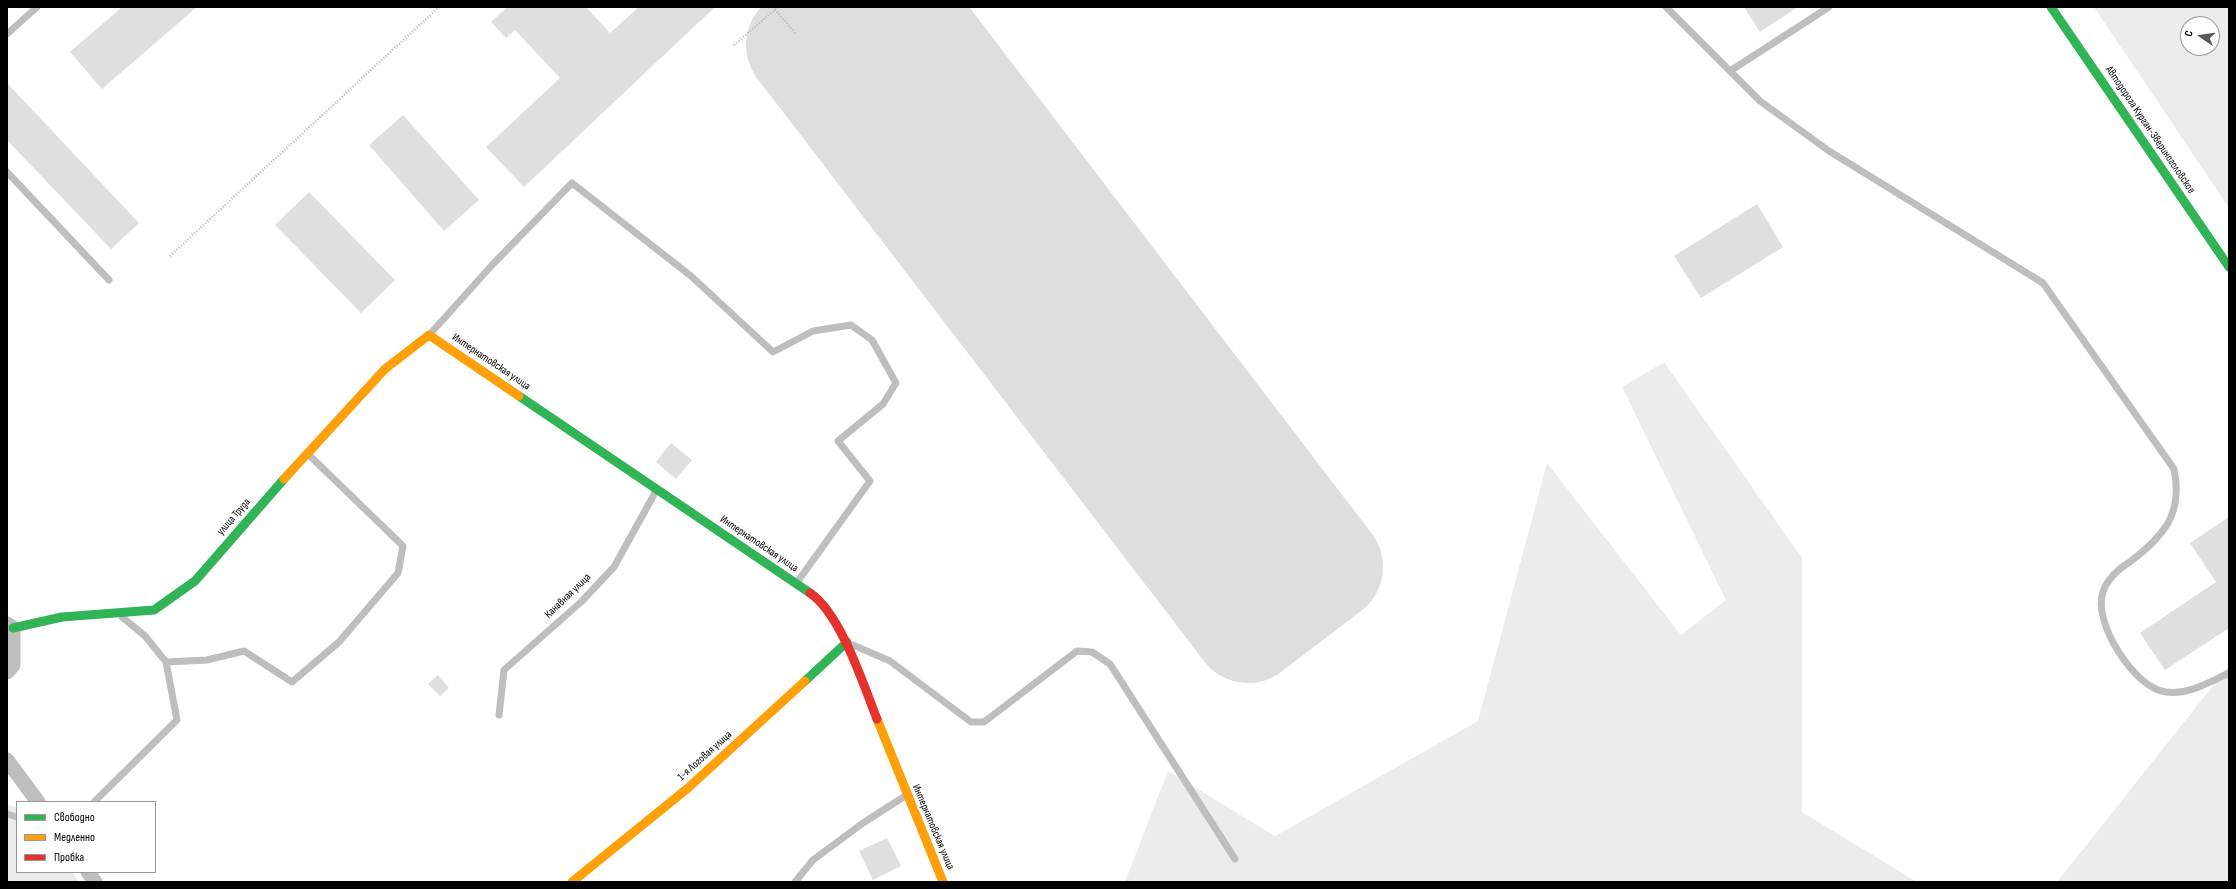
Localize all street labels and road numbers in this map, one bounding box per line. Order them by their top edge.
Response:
street label: Автодорога Курган-Звериноголовское [2102,64,2198,196]
street label: Интернатовская улица [449,331,533,393]
street label: улица Труда [214,496,254,538]
street label: Интернатовская улица [717,513,801,575]
street label: Канавная улица [542,571,594,621]
street label: 1-я Логовая улица [675,728,735,784]
street label: Интернатовская улица [909,782,957,872]

